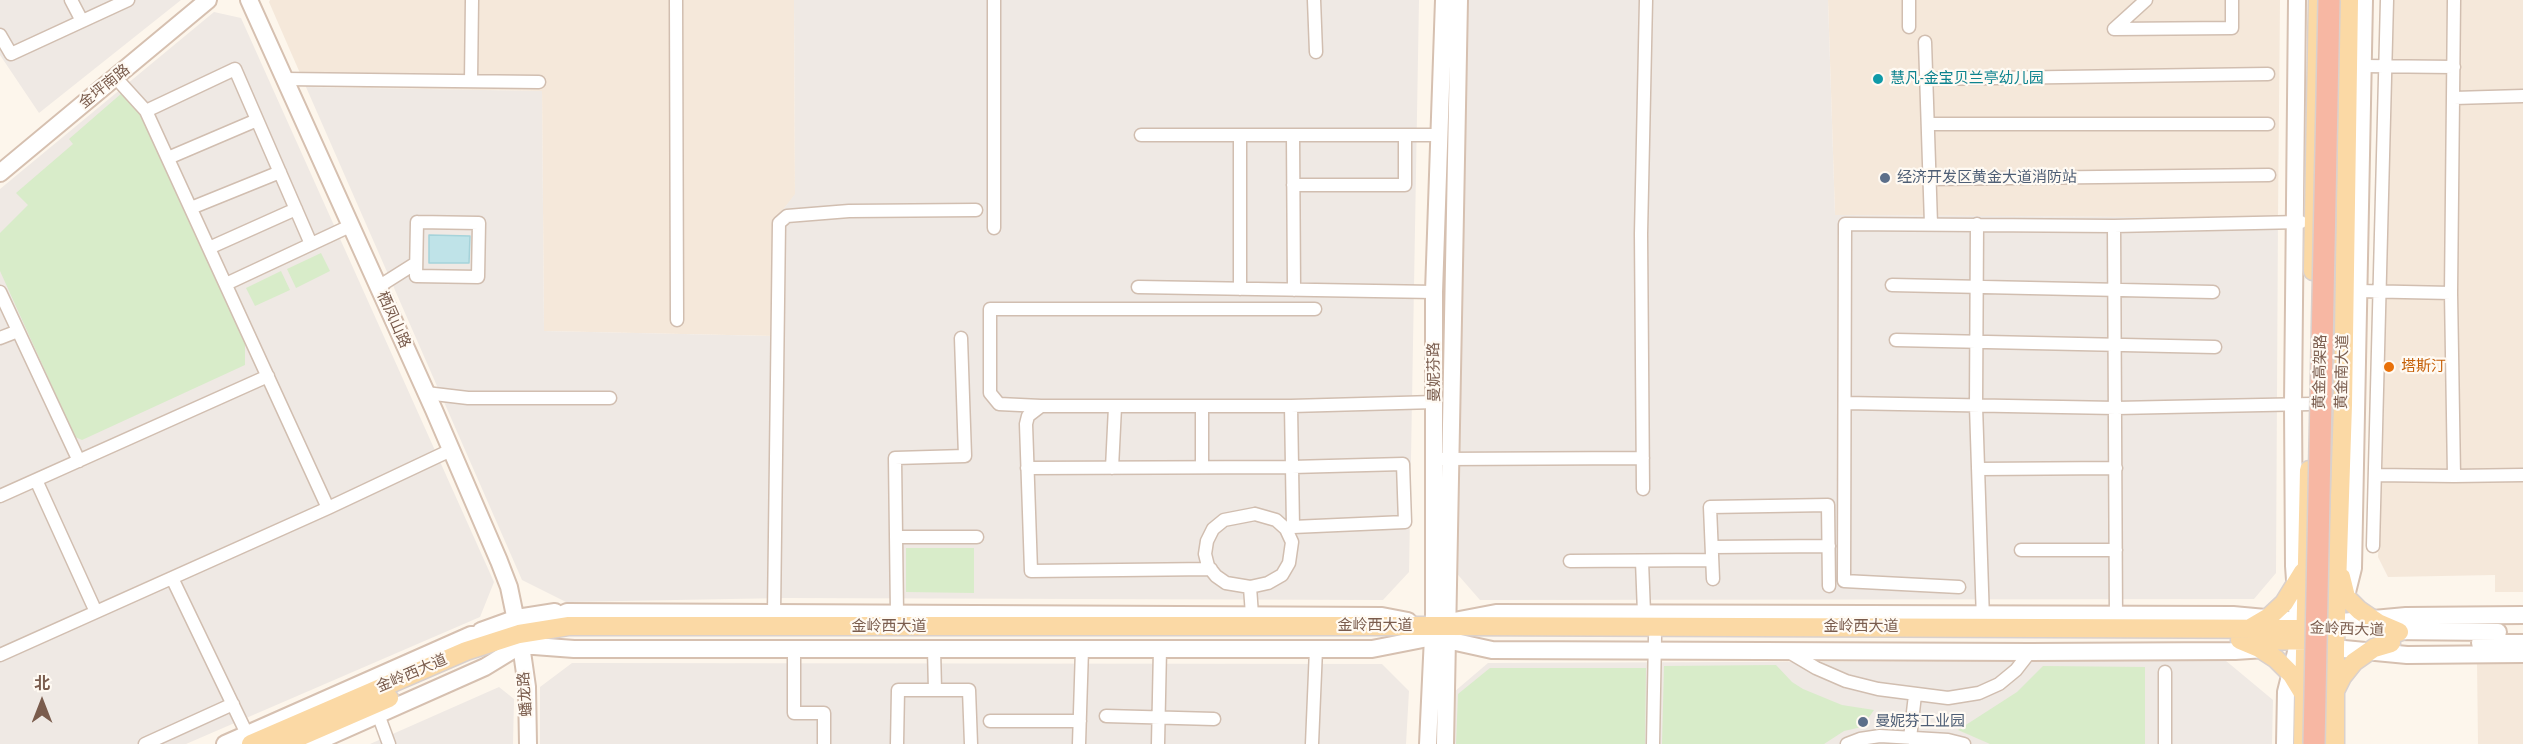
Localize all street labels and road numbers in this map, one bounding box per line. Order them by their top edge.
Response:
street label: 金坪南路 [76,61,134,113]
street label: 栖凤山路 [373,289,413,351]
street label: 黄金高架路 [2311,334,2331,410]
street label: 黄金南大道 [2333,334,2353,410]
street label: 曼妮芬路 [1425,342,1445,402]
street label: 金岭西大道 [1338,617,1412,635]
street label: 金岭西大道 [852,618,926,636]
street label: 金岭西大道 [1824,618,1898,636]
street label: 金岭西大道 [2309,620,2385,640]
street label: 金岭西大道 [374,651,450,697]
street label: 蟠龙路 [515,671,537,717]

